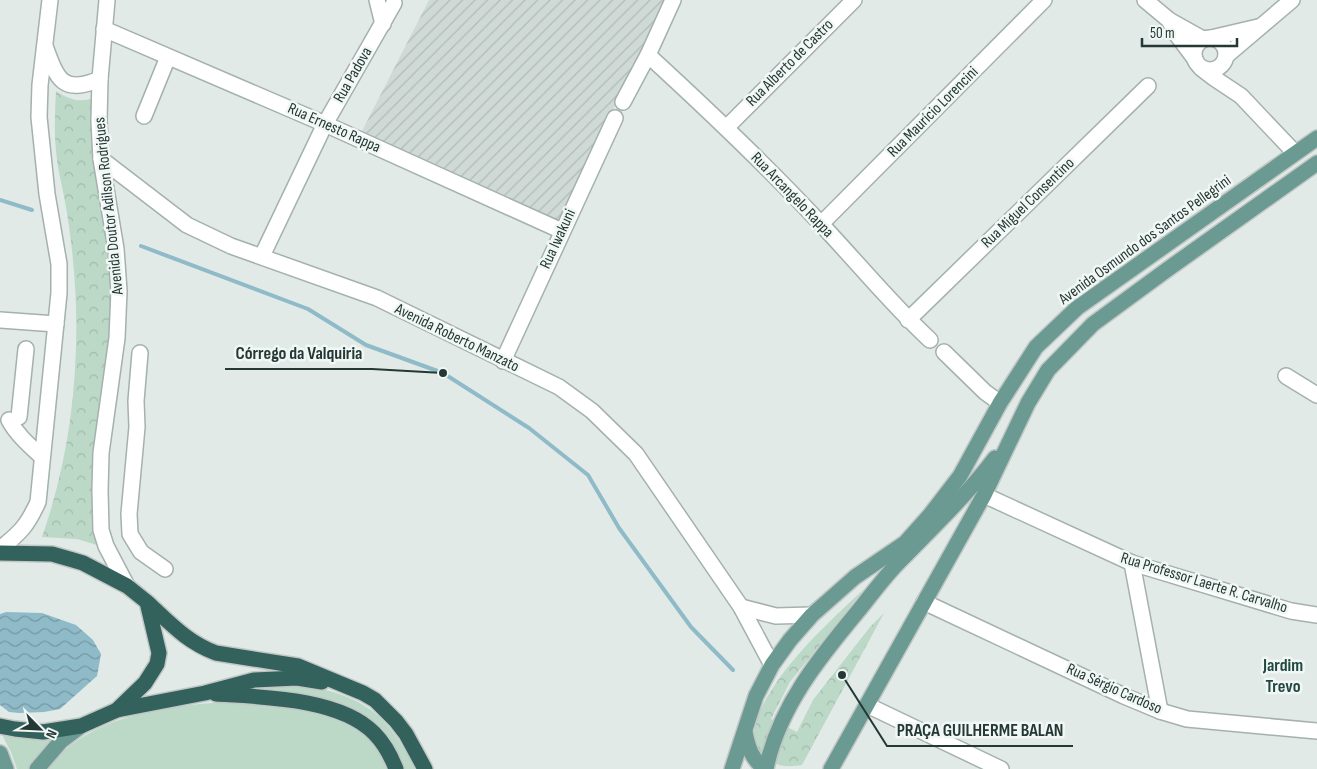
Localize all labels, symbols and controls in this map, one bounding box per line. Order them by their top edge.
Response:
street label: Rua Alberto de Castro [742,15,838,111]
scale bar [1142,15,1237,47]
text: 50 m [1150,24,1175,43]
street label: Rua Padova [330,44,376,106]
street label: Rua Maurício Lorencini [884,63,982,161]
street label: Rua Ernesto Rappa [285,99,383,157]
street label: Avenida Doutor Adilson Rodrigues [90,116,128,297]
street label: Rua Arcangelo Rappa [747,148,837,242]
street label: Rua Miguel Consentino [978,154,1078,252]
street label: Avenida Osmundo dos Santos Pellegrini [1054,171,1235,309]
street label: Rua Iwakuni [536,206,580,272]
street label: Avenida Roberto Manzato [391,299,522,376]
callout: Córrego da Valquiria [225,336,372,369]
text: Córrego da Valquiria [236,343,362,364]
street label: Rua Professor Laerte R. Carvalho [1118,549,1290,617]
district label: Jardim Trevo [1262,655,1303,697]
street label: Rua Sérgio Cardoso [1063,659,1165,719]
north arrow [15,704,65,754]
callout: PRAÇA GUILHERME BALAN [887,713,1073,746]
text: PRAÇA GUILHERME BALAN [897,720,1063,741]
text: N [42,727,61,741]

